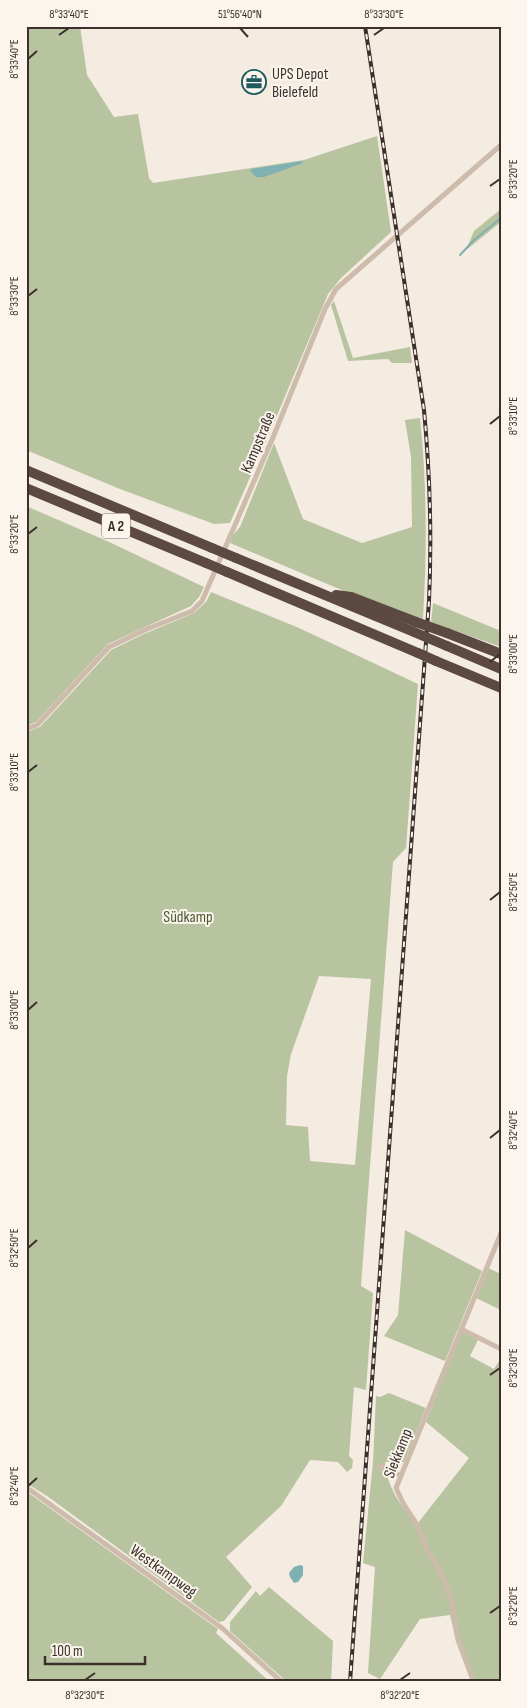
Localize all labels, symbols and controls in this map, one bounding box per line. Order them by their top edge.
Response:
text: 8°33'40"E [49,7,89,22]
text: 51°56'40"N [218,7,262,22]
text: 8°33'30"E [364,7,404,22]
text: 8°33'40"E [7,39,22,79]
place label: UPS Depot Bielefeld [272,65,329,102]
office icon: UPS Depot Bielefeld [241,69,267,95]
text: 8°33'20"E [506,159,521,199]
text: 8°33'30"E [7,276,22,316]
text: 8°33'10"E [506,397,521,435]
street label: Kampstraße [237,409,280,476]
text: 8°33'20"E [7,514,22,554]
road number: A 2 [102,514,130,538]
text: 8°33'00"E [506,634,521,674]
text: 8°33'10"E [7,753,22,791]
text: 8°32'50"E [506,872,521,912]
park label: Südkamp [163,908,213,927]
text: 8°33'00"E [7,990,22,1030]
text: 8°32'40"E [506,1110,521,1150]
text: 8°32'50"E [7,1228,22,1268]
text: 8°32'30"E [506,1348,521,1388]
street label: Siekkamp [380,1426,417,1481]
text: 8°32'40"E [7,1466,22,1506]
street label: Westkampweg [126,1541,200,1602]
text: 8°32'20"E [506,1586,521,1626]
scale bar [45,1633,145,1665]
text: 100 m [52,1642,83,1661]
text: 8°32'30"E [65,1688,105,1703]
text: 8°32'20"E [380,1688,420,1703]

